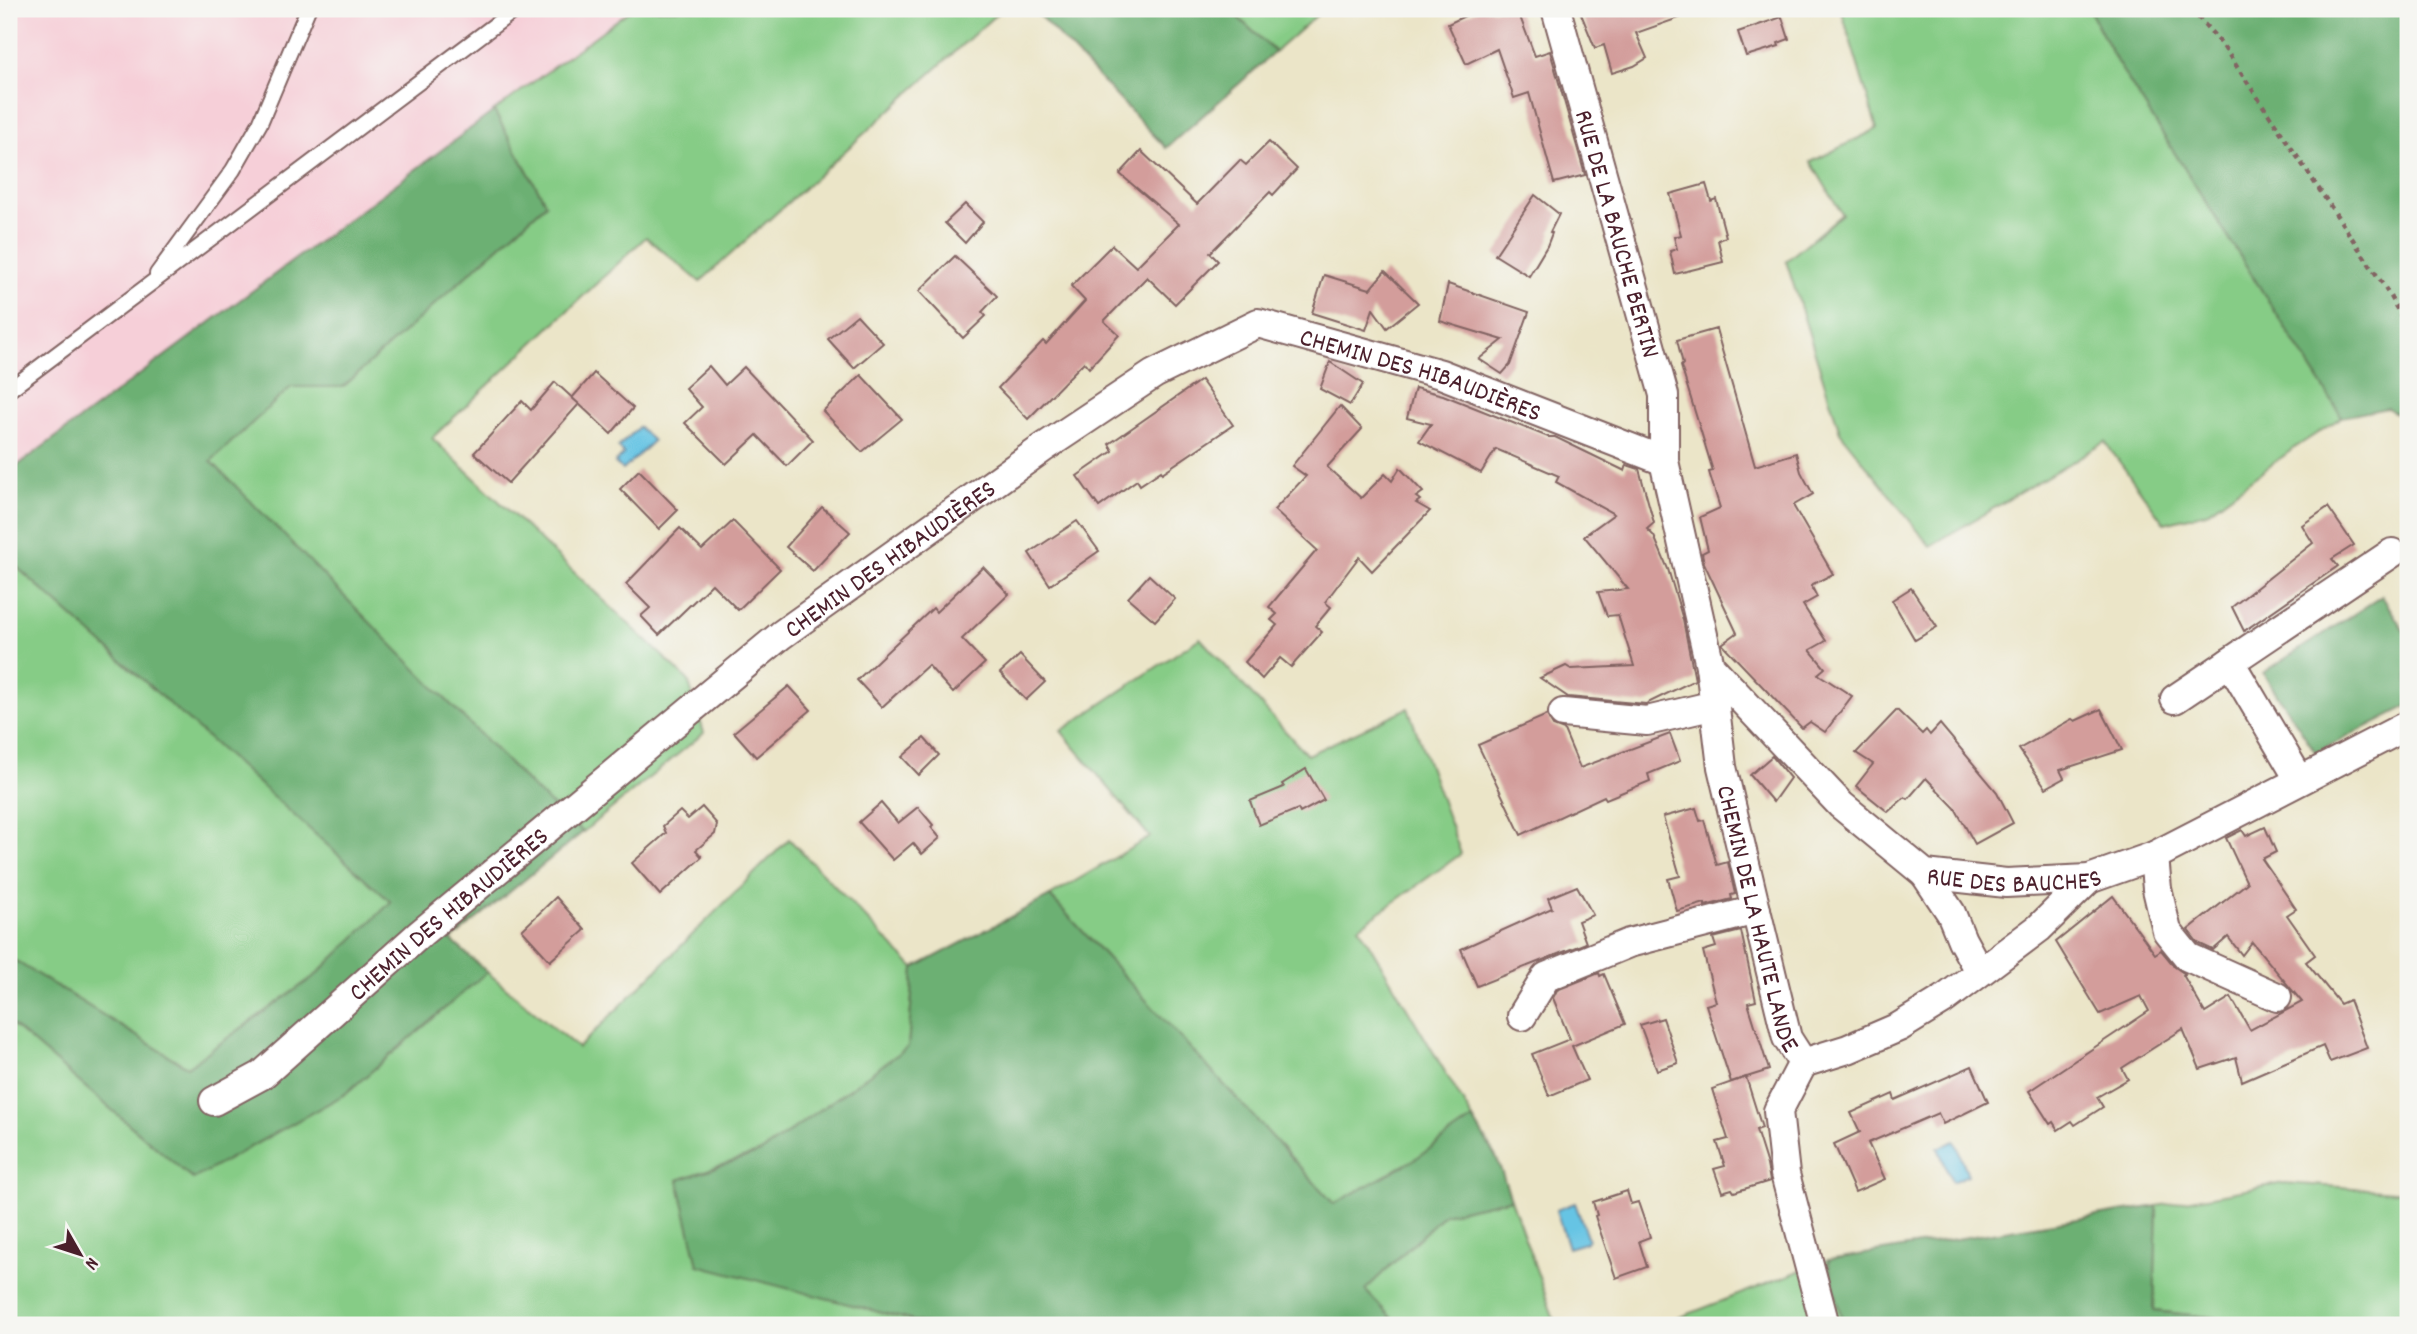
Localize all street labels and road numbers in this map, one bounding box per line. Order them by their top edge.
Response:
street label: RUE DE LA BAUCHE BERTIN [1563,106,1668,363]
street label: CHEMIN DES HIBAUDIÈRES [1295,321,1546,433]
street label: CHEMIN DES HIBAUDIÈRES [778,472,1005,649]
street label: CHEMIN DE LA HAUTE LANDE [1705,782,1807,1061]
street label: CHEMIN DES HIBAUDIÈRES [342,820,558,1011]
street label: RUE DES BAUCHES [1925,859,2108,905]

